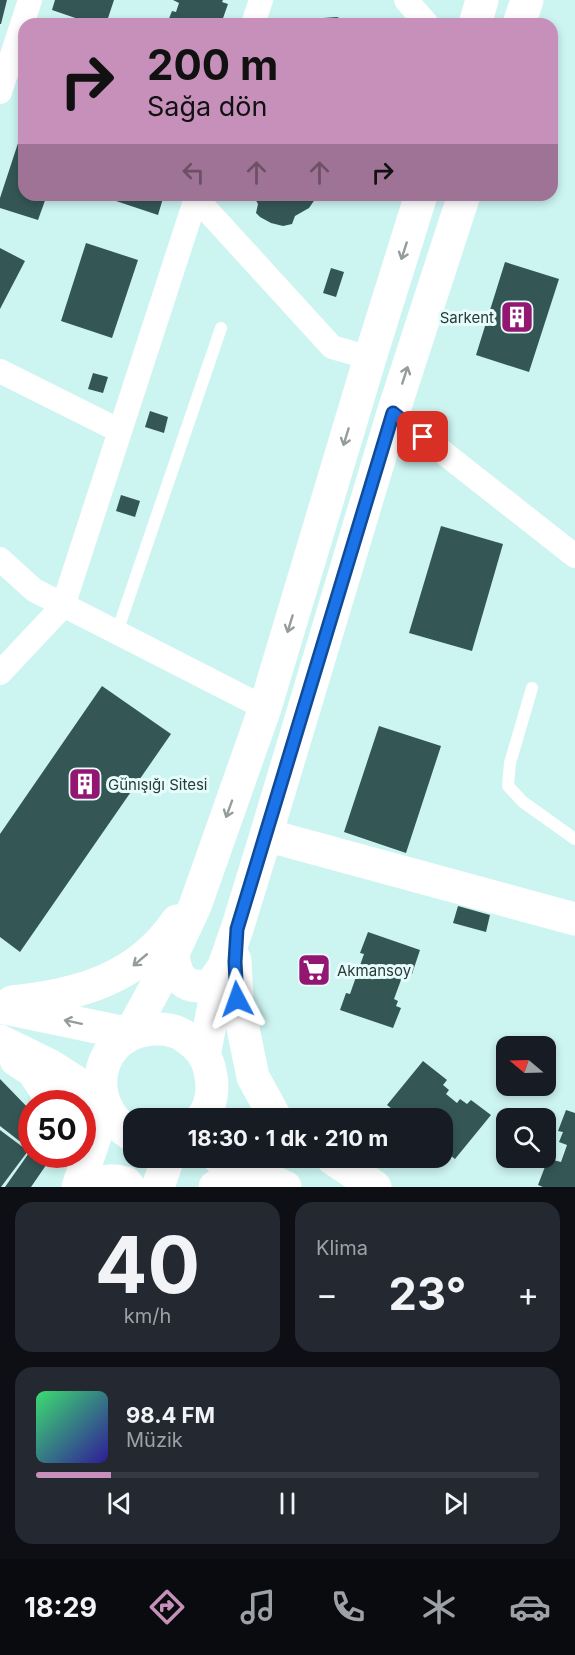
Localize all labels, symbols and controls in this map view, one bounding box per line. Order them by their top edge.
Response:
text: 200 m [147,39,278,90]
icon: right [48,42,126,120]
text: Sağa dön [147,90,267,123]
icon: left [177,156,210,189]
icon: ahead [240,156,273,189]
icon: ahead [303,156,336,189]
icon: right [366,156,399,189]
one-way arrow [397,241,408,260]
building icon: Sarkent [499,299,535,335]
place label: Sarkent [440,308,494,327]
one-way arrow [401,366,412,385]
pin [397,411,448,462]
icon: arrive [406,420,439,453]
one-way arrow [340,427,351,446]
one-way arrow [284,614,295,633]
building icon: Günışığı Sitesi [67,766,103,802]
place label: Günışığı Sitesi [108,775,207,794]
one-way arrow [223,799,234,818]
supermarket icon: Akmansoy [296,952,332,988]
one-way arrow [133,953,148,967]
place label: Akmansoy [337,961,412,980]
position arrow [205,967,269,1031]
one-way arrow [64,1016,83,1027]
north arrow [496,1036,556,1096]
map controls [496,1036,556,1168]
speed limit sign: 50 [18,1090,96,1168]
button: search [496,1108,556,1168]
text: 18:30 · 1 dk · 210 m [188,1125,388,1151]
text: 40 [95,1217,200,1312]
text: Klima [316,1236,368,1260]
text: 23° [389,1266,466,1321]
text: − [316,1274,338,1314]
text: + [517,1274,539,1314]
text: km/h [124,1304,171,1328]
text: 98.4 FM [126,1402,215,1428]
text: Müzik [126,1428,183,1452]
icon: previous [103,1487,136,1520]
icon: pause [271,1487,304,1520]
icon: next [439,1487,472,1520]
icon: directions [146,1586,188,1628]
icon: music [237,1586,279,1628]
icon: phone [327,1586,369,1628]
icon: climate [418,1586,460,1628]
icon: car [509,1586,551,1628]
text: 18:29 [24,1591,97,1624]

